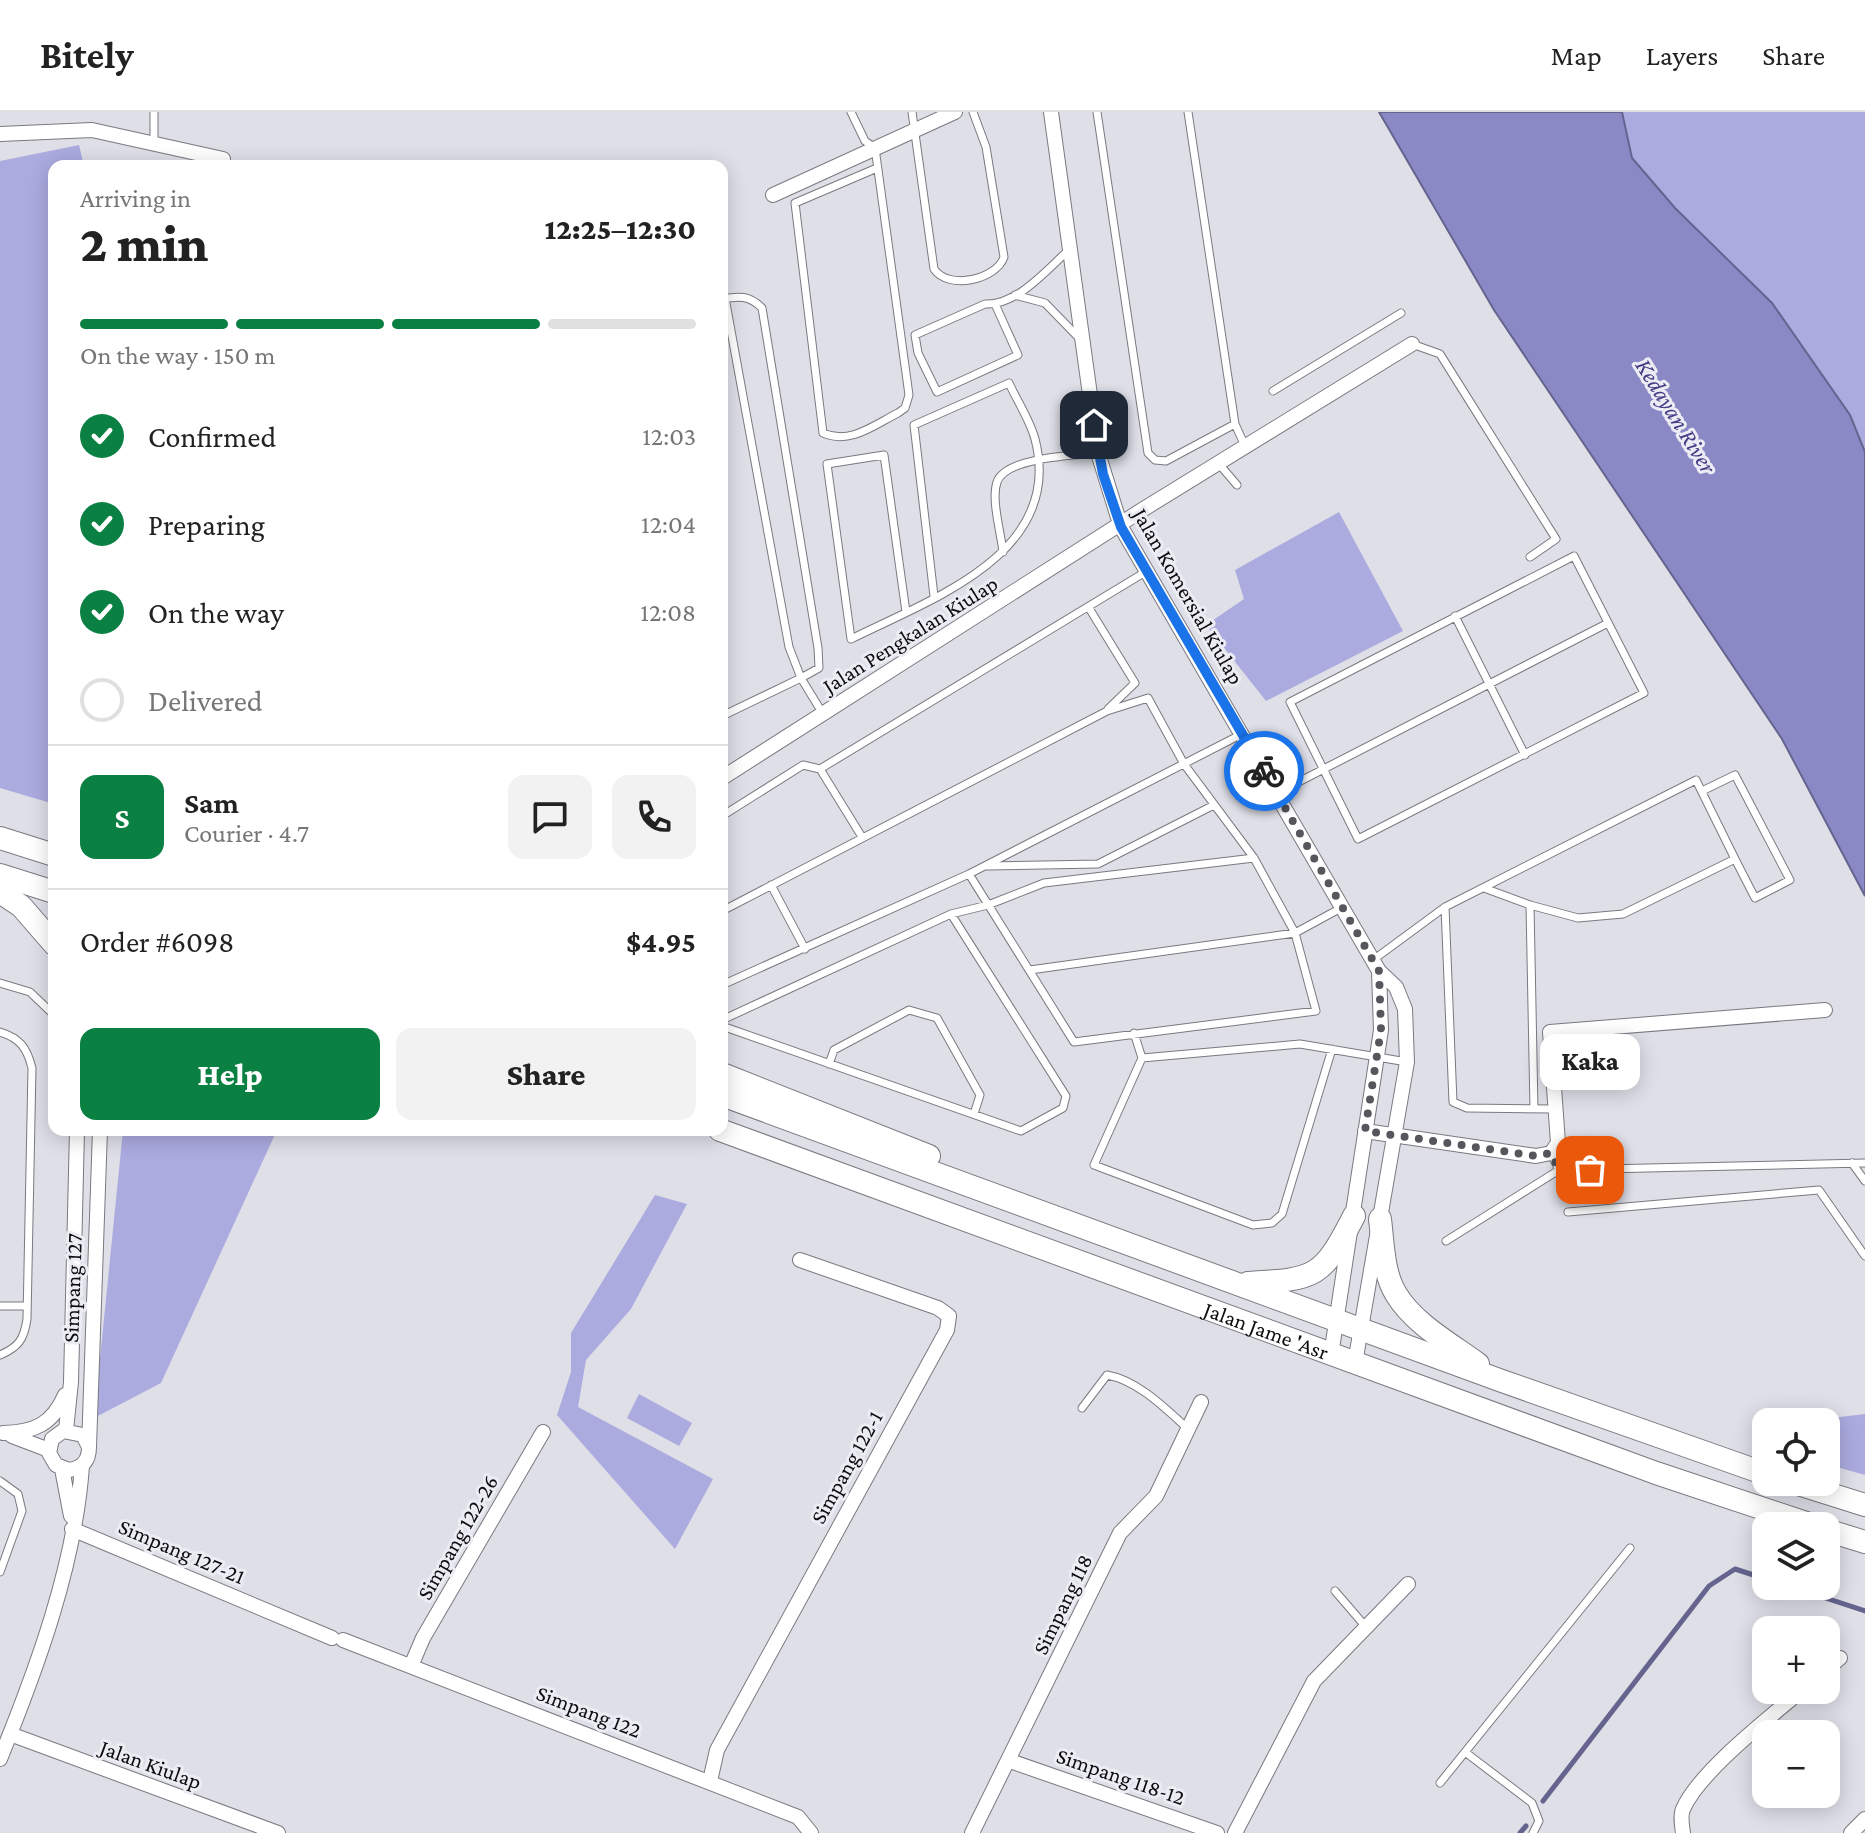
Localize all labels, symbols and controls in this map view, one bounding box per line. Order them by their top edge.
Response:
text: Bitely [40,34,134,76]
text: Map [1551,40,1602,71]
text: Layers [1646,40,1718,71]
text: Share [1762,40,1825,71]
text: Arriving in [80,184,191,213]
text: 12:25–12:30 [544,212,696,245]
text: 2 min [80,214,208,272]
text: On the way · 150 m [80,341,275,370]
water label: Kedayan River [1631,353,1723,479]
pin [1060,391,1128,459]
icon: home [1072,403,1116,447]
icon: check [80,414,124,458]
text: Confirmed [148,420,276,453]
text: 12:03 [642,422,696,451]
icon: check [80,502,124,546]
street label: Jalan Komersial Kiulap [1127,502,1249,689]
text: Preparing [148,508,265,541]
text: 12:04 [641,510,696,539]
street label: Jalan Pengkalan Kiulap [817,570,1002,699]
icon: check [80,590,124,634]
text: On the way [148,596,284,629]
text: 12:08 [640,598,696,627]
text: Delivered [148,684,263,717]
courier [1224,731,1304,811]
icon: bike [1242,749,1286,793]
button: chat [508,775,592,859]
button: phone [612,775,696,859]
text: Sam [184,786,239,819]
text: S [115,801,130,834]
text: Courier · 4.7 [184,819,309,848]
text: Order #6098 [80,925,234,958]
text: $4.95 [626,925,696,958]
button: Help [80,1028,380,1120]
button: Share [396,1028,696,1120]
callout: Kaka [1540,1034,1640,1090]
text: Kaka [1561,1047,1619,1076]
pin [1556,1136,1624,1204]
icon: bag [1568,1148,1612,1192]
street label: Simpang 127 [58,1233,87,1343]
street label: Jalan Jame 'Asr [1199,1296,1332,1365]
street label: Simpang 122-1 [805,1406,888,1528]
map controls [1752,1408,1840,1808]
button: locate [1752,1408,1840,1496]
street label: Simpang 122-26 [412,1471,503,1604]
button: layers [1752,1512,1840,1600]
street label: Simpang 127-21 [115,1514,249,1589]
street label: Simpang 118 [1027,1550,1097,1658]
button: + [1752,1616,1840,1704]
street label: Simpang 122 [533,1680,645,1743]
button: − [1752,1720,1840,1808]
street label: Jalan Kiulap [95,1734,205,1794]
street label: Simpang 118-12 [1053,1743,1188,1810]

